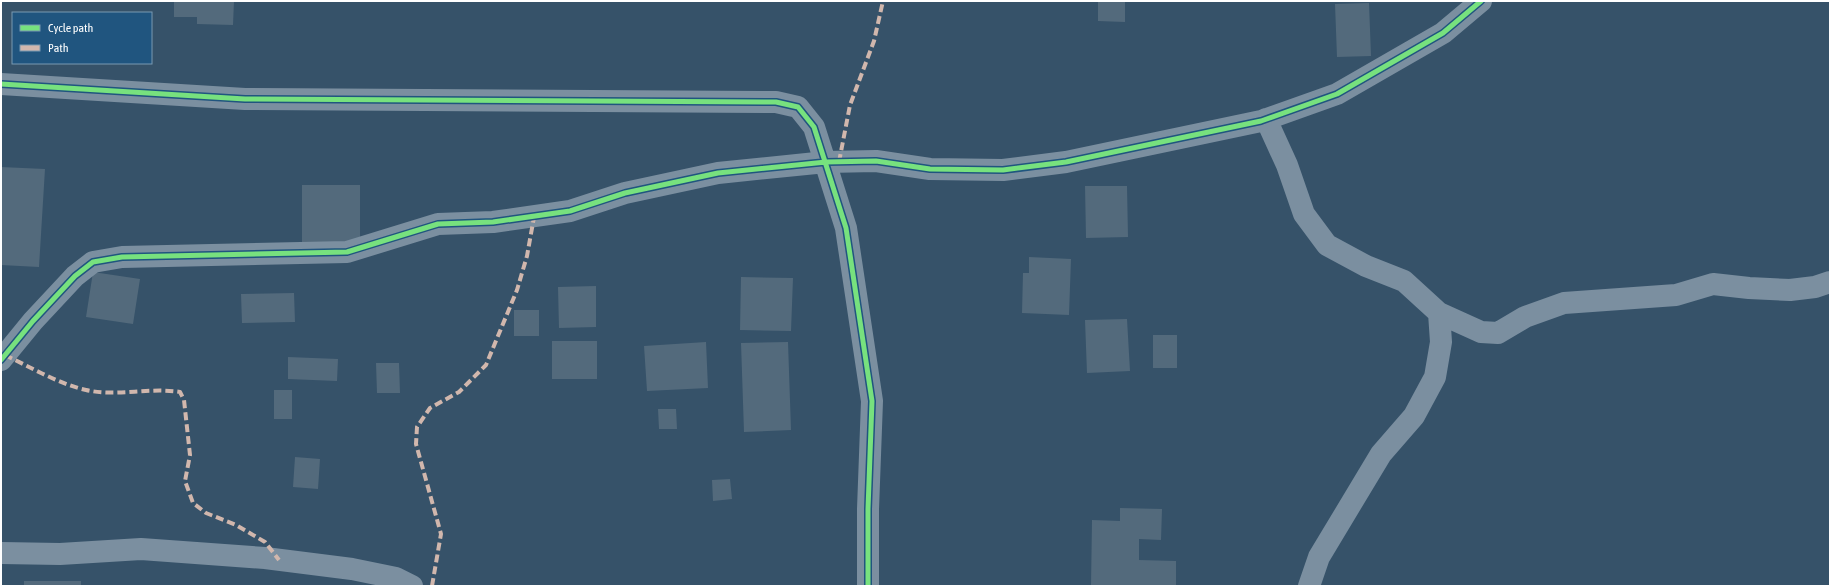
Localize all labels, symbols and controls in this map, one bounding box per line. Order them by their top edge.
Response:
legend [12,12,152,64]
text: Cycle path [48,21,93,35]
text: Path [48,41,69,55]

